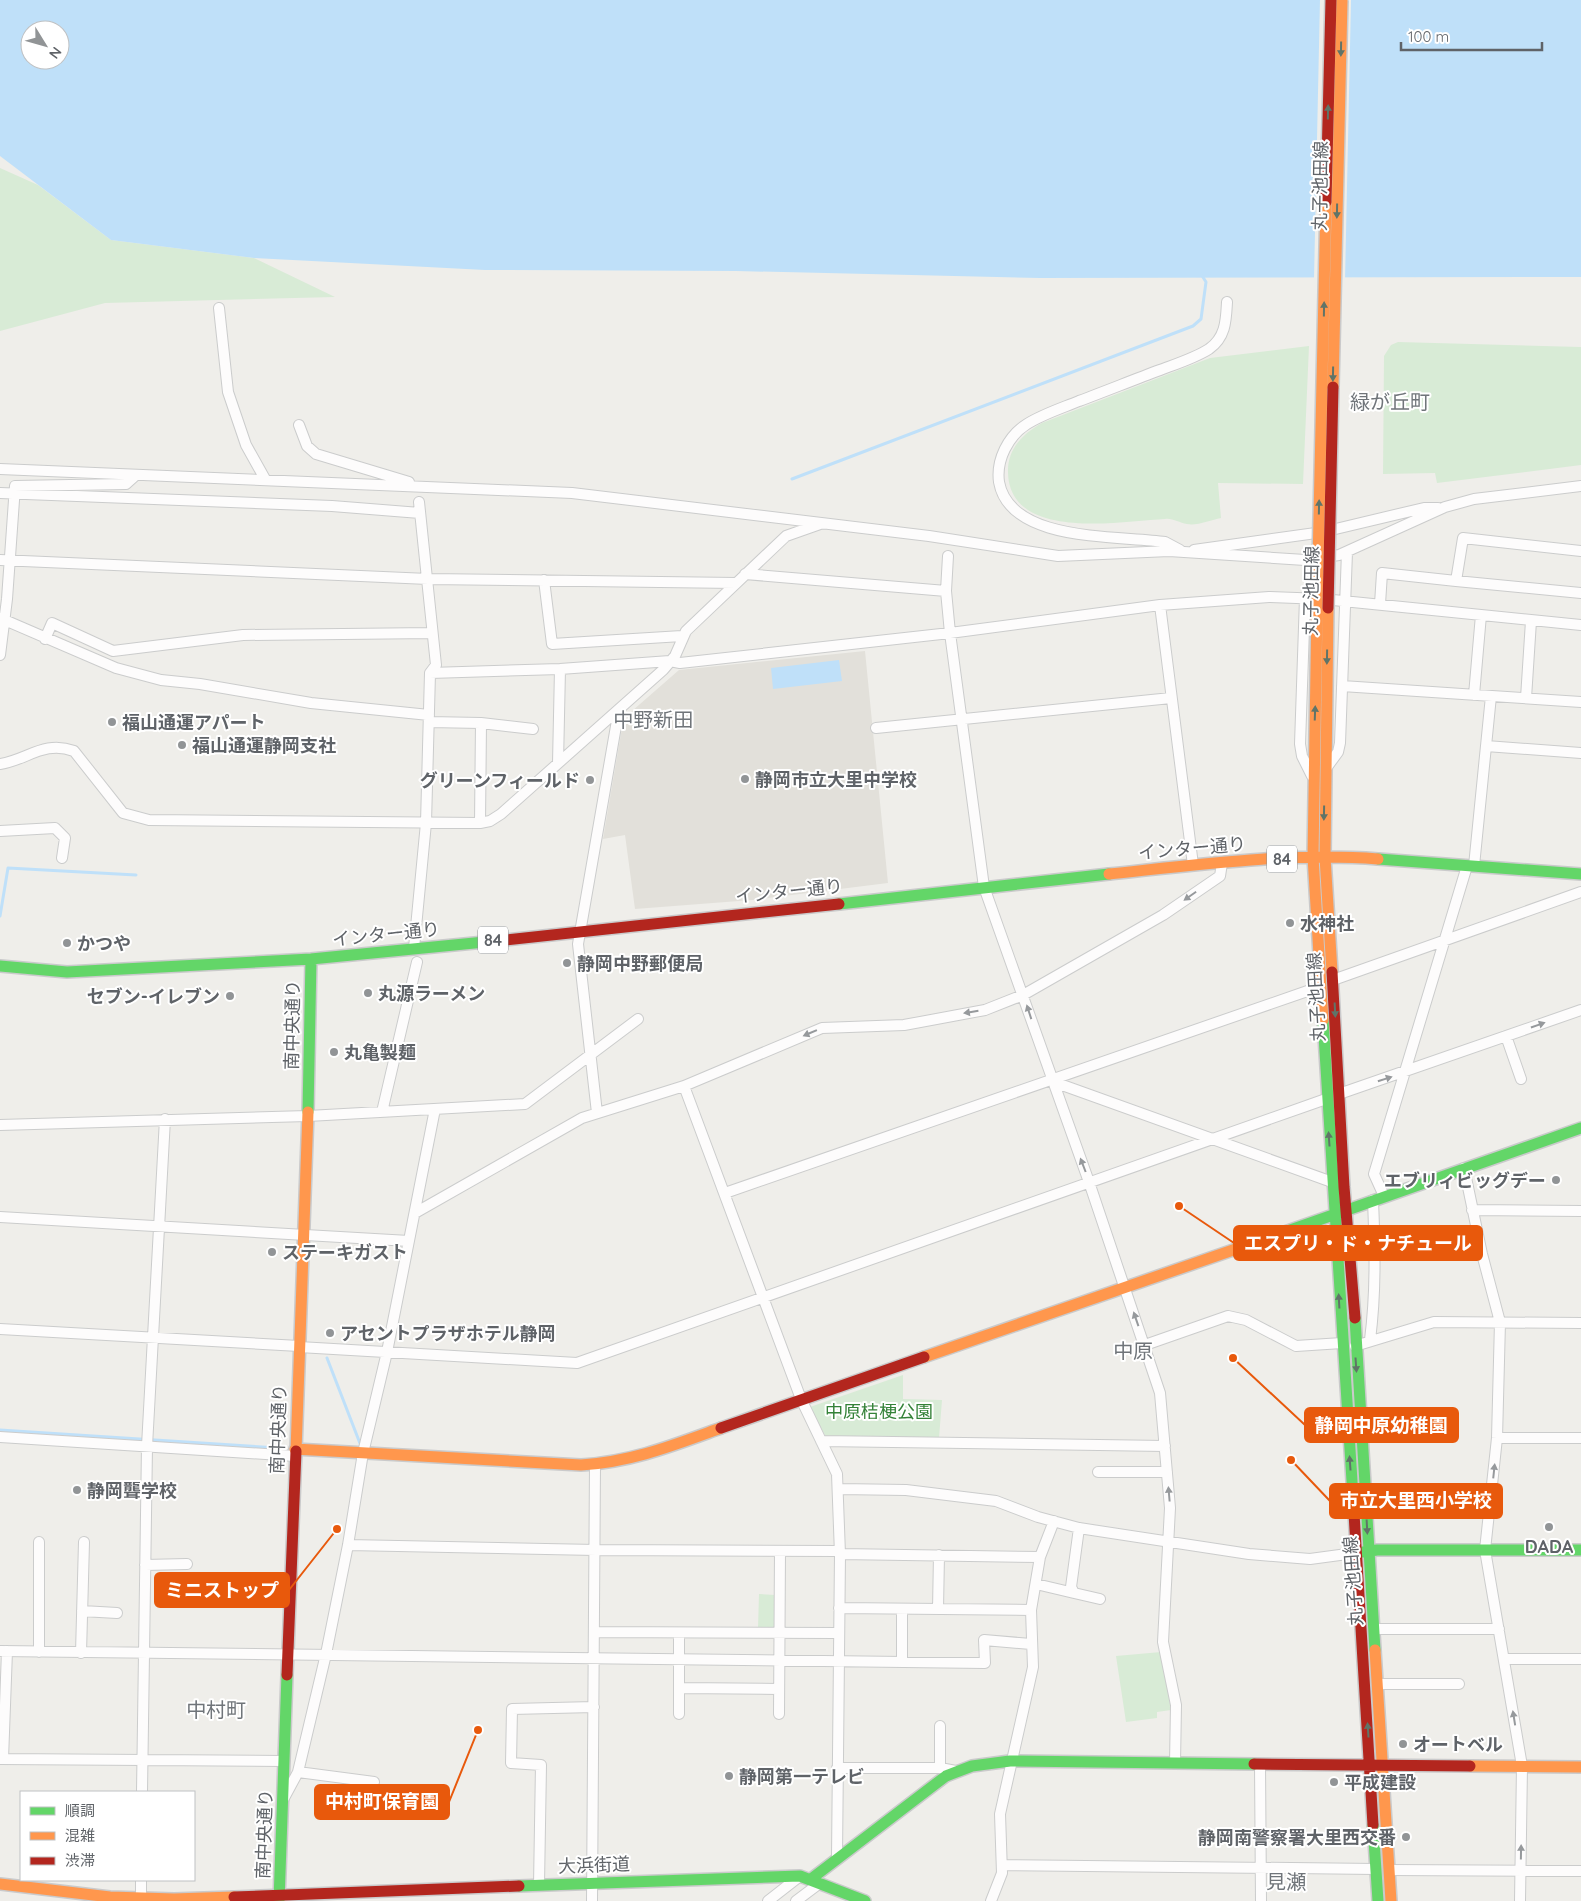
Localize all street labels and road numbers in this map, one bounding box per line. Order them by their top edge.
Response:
street label: 丸子池田線 [1308,141,1332,231]
street label: 丸子池田線 [1299,546,1323,636]
street label: インター通り [1137,832,1247,864]
road number: 84 [1267,846,1297,872]
street label: インター通り [734,874,844,908]
street label: インター通り [331,917,441,951]
road number: 84 [478,926,508,954]
street label: 丸子池田線 [1302,951,1330,1043]
street label: 南中央通り [280,980,304,1070]
street label: 南中央通り [265,1384,291,1474]
street label: 丸子池田線 [1338,1535,1368,1627]
street label: 南中央通り [251,1789,277,1879]
street label: 大浜街道 [558,1852,630,1878]

